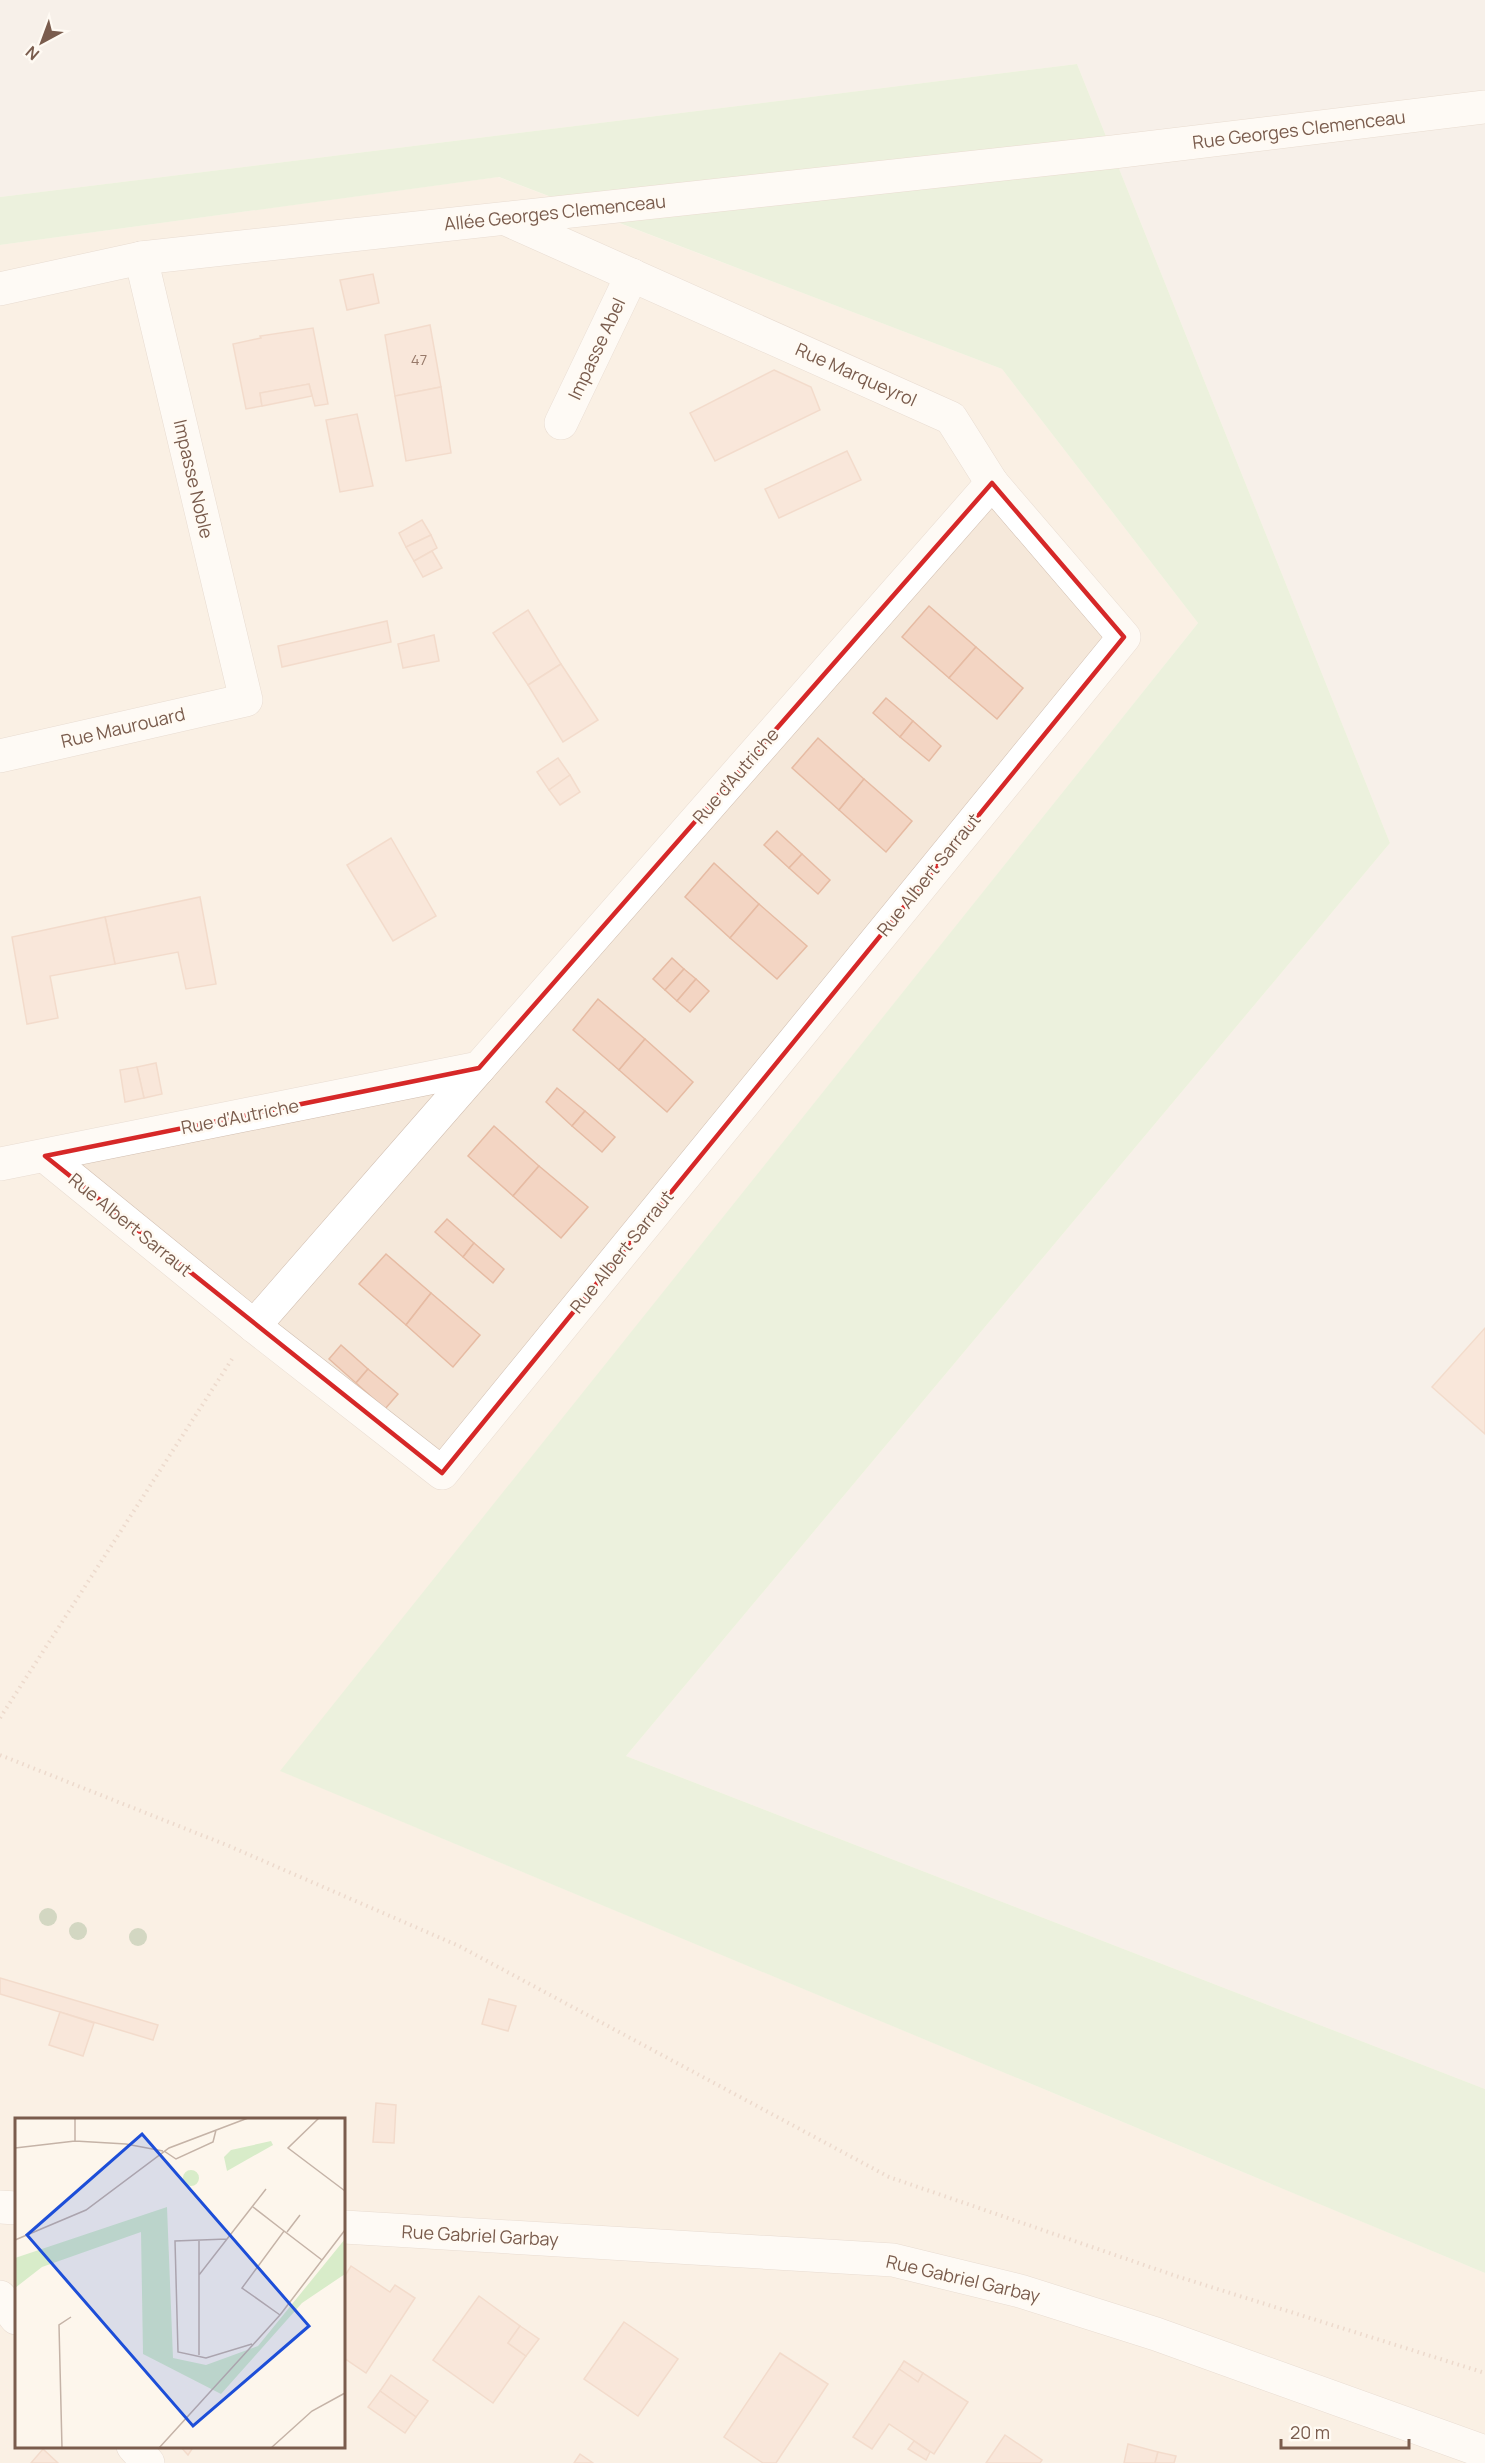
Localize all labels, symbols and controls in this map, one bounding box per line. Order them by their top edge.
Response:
north arrow [12,12,72,72]
text: N [21,41,44,65]
street label: Rue Georges Clemenceau [1191,104,1407,154]
street label: Allée Georges Clemenceau [443,188,667,236]
street label: Impasse Abel [562,294,630,403]
street label: Rue Marqueyrol [792,337,921,412]
house number: 47 [411,349,427,370]
street label: Impasse Noble [169,417,219,541]
street label: Rue Maurouard [58,701,187,753]
street label: Rue d'Autriche [687,722,784,828]
street label: Rue Albert Sarraut [871,808,985,941]
street label: Rue d'Autriche [179,1093,301,1139]
street label: Rue Albert Sarraut [64,1167,197,1281]
street label: Rue Albert Sarraut [564,1185,678,1318]
inset map [15,2118,345,2448]
street label: Rue Gabriel Garbay [401,2219,560,2251]
street label: Rue Gabriel Garbay [884,2249,1043,2308]
scale bar [1281,2412,1408,2450]
text: 20 m [1290,2420,1330,2444]

